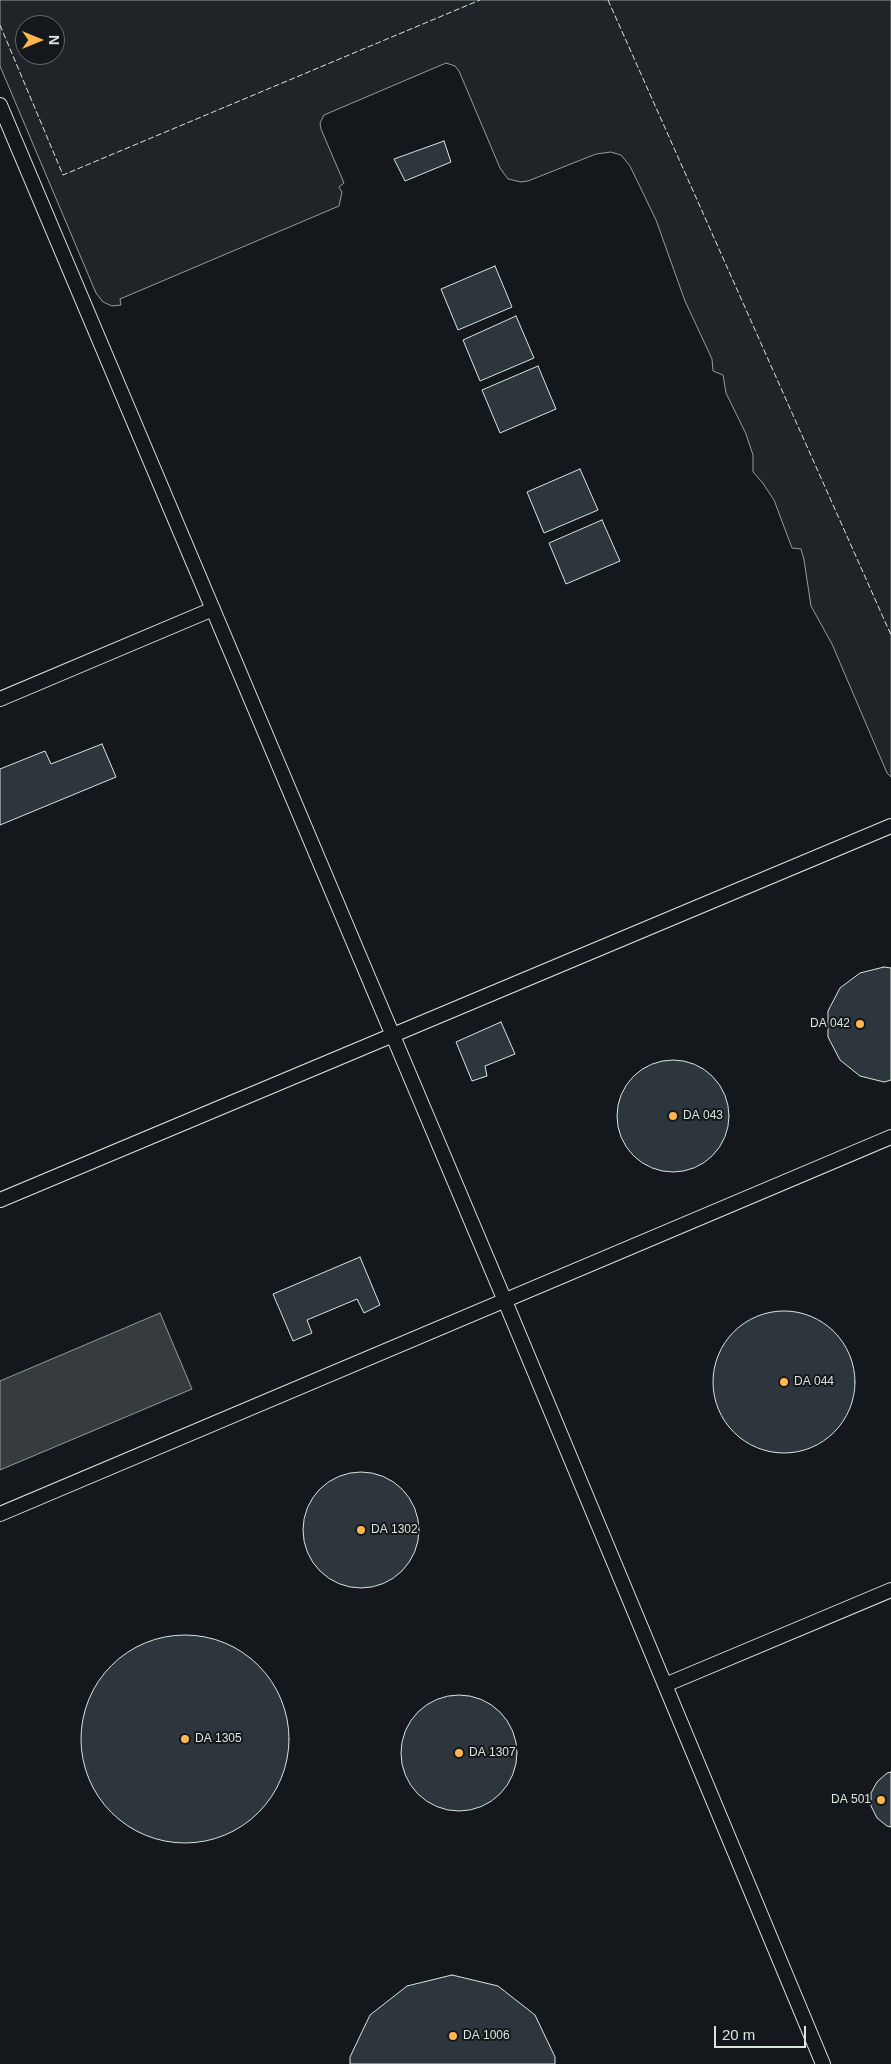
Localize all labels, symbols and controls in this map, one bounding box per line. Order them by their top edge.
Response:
north arrow [15,15,65,65]
text: N [46,35,62,45]
place label: DA 042 [810,1017,850,1031]
marker: DA 042 [854,1018,866,1030]
place label: DA 043 [683,1109,723,1123]
marker: DA 043 [667,1110,679,1122]
place label: DA 044 [794,1375,834,1389]
marker: DA 044 [778,1376,790,1388]
place label: DA 1302 [371,1523,418,1537]
marker: DA 1302 [355,1524,367,1536]
place label: DA 1305 [195,1732,242,1746]
marker: DA 1305 [179,1733,191,1745]
place label: DA 1307 [469,1746,516,1760]
marker: DA 1307 [453,1747,465,1759]
place label: DA 501 [831,1793,871,1807]
marker: DA 501 [875,1794,887,1806]
scale bar [716,2016,808,2048]
text: 20 m [722,2026,755,2043]
place label: DA 1006 [463,2029,510,2043]
marker: DA 1006 [447,2030,459,2042]

